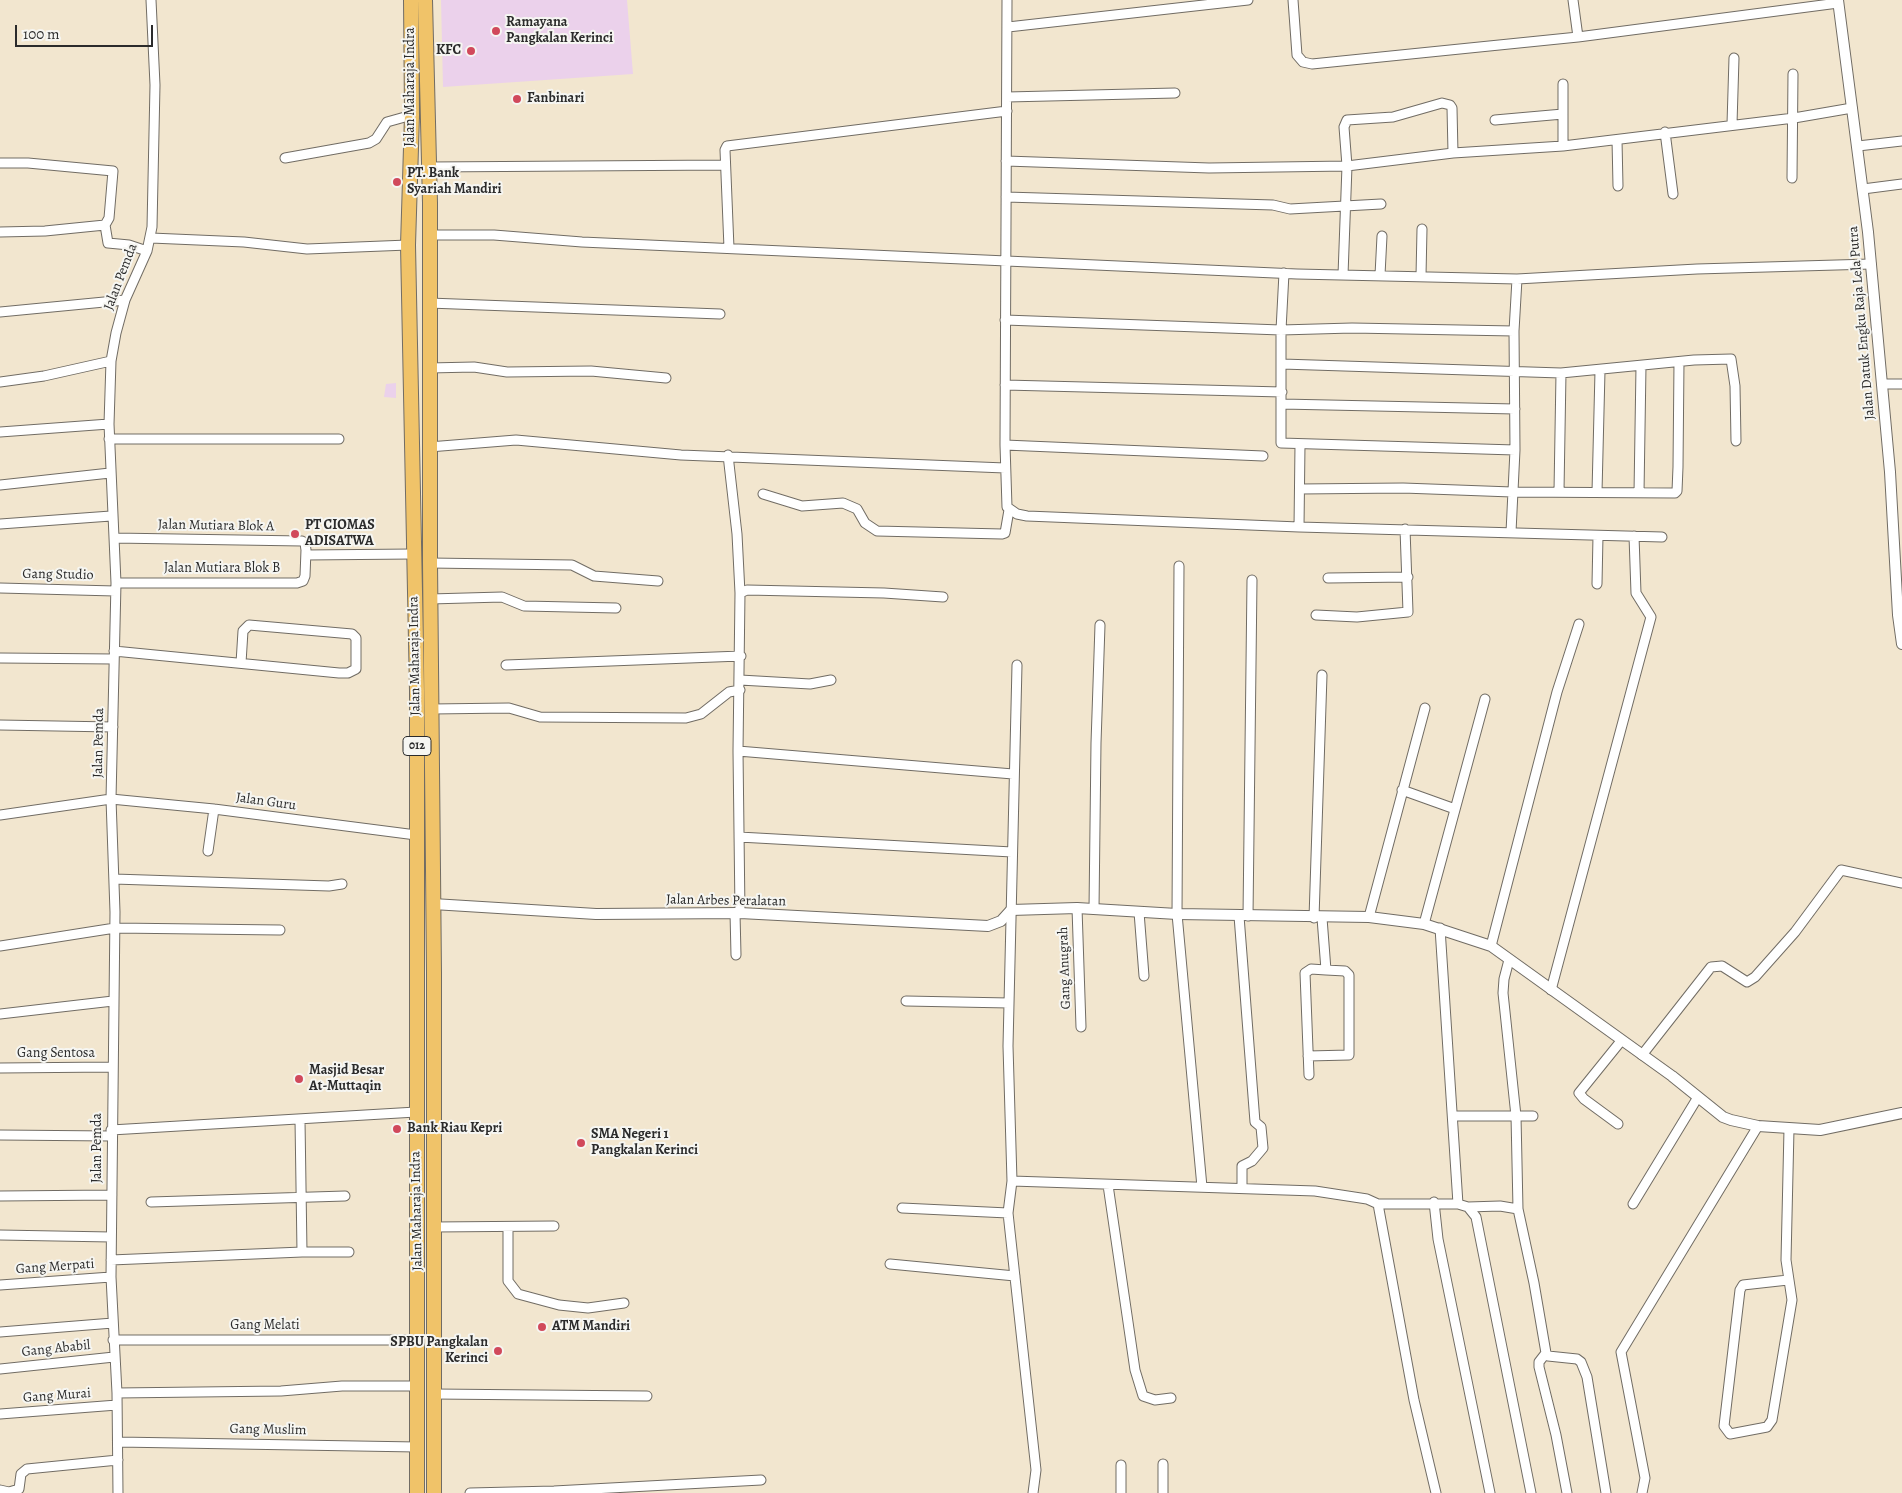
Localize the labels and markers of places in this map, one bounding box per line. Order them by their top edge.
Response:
place label: Ramayana Pangkalan Kerinci [506,15,613,48]
marker: Ramayana Pangkalan Kerinci [490,25,502,37]
place label: KFC [436,43,461,59]
marker: KFC [465,45,477,57]
place label: Fanbinari [527,91,584,107]
marker: Fanbinari [511,93,523,105]
place label: PT. Bank Syariah Mandiri [407,166,502,198]
marker: PT. Bank Syariah Mandiri [391,176,403,188]
place label: PT CIOMAS ADISATWA [305,518,375,550]
marker: PT CIOMAS ADISATWA [289,528,301,540]
place label: Masjid Besar At-Muttaqin [309,1063,384,1096]
marker: Masjid Besar At-Muttaqin [293,1073,305,1085]
place label: Bank Riau Kepri [407,1121,502,1137]
marker: Bank Riau Kepri [391,1123,403,1135]
place label: SMA Negeri 1 Pangkalan Kerinci [591,1127,698,1160]
marker: SMA Negeri 1 Pangkalan Kerinci [575,1137,587,1149]
place label: ATM Mandiri [552,1319,630,1335]
marker: ATM Mandiri [536,1321,548,1333]
place label: SPBU Pangkalan Kerinci [390,1335,488,1368]
marker: SPBU Pangkalan Kerinci [492,1345,504,1357]

